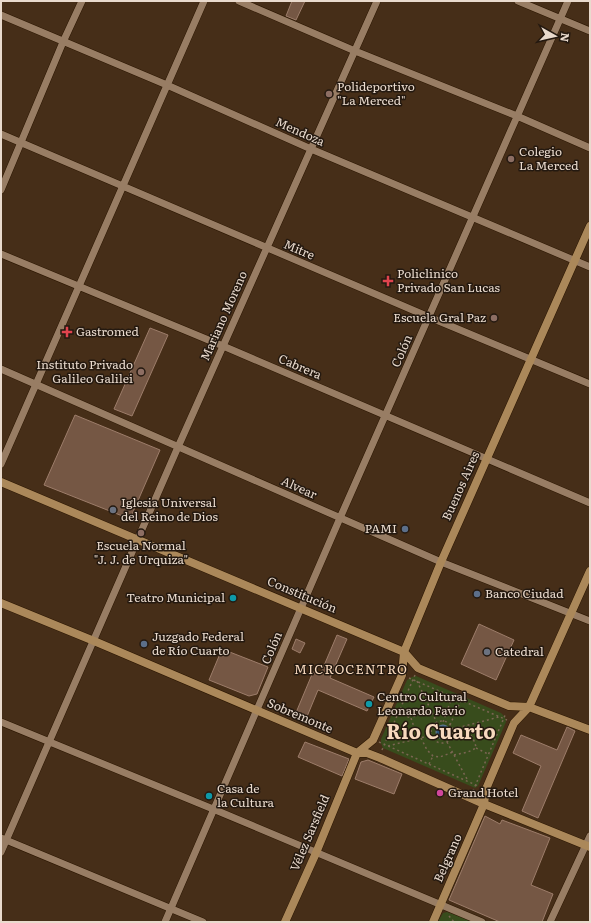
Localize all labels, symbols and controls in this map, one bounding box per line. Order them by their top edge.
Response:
north arrow [535,16,575,56]
text: N [557,32,574,43]
place label: Polideportivo "La Merced" [337,77,415,109]
marker: Polideportivo "La Merced" [324,89,334,99]
street label: Mendoza [273,112,328,150]
place label: Colegio La Merced [519,142,579,174]
marker: Colegio La Merced [506,154,516,164]
street label: Mitre [281,235,318,264]
place label: Policlinico Privado San Lucas [397,264,501,296]
street label: Mariano Moreno [195,268,251,363]
marker: Policlinico Privado San Lucas [382,275,394,287]
place label: Escuela Gral Paz [393,308,486,326]
marker: Escuela Gral Paz [489,313,499,323]
place label: Gastromed [76,322,140,340]
marker: Gastromed [61,326,73,338]
street label: Colón [386,331,416,370]
street label: Cabrera [276,349,325,383]
place label: Instituto Privado Galileo Galilei [36,355,133,387]
marker: Instituto Privado Galileo Galilei [136,367,146,377]
street label: Buenos Aires [437,448,484,523]
street label: Alvear [279,471,320,503]
place label: Iglesia Universal del Reino de Dios [121,493,218,525]
marker: Iglesia Universal del Reino de Dios [108,505,118,515]
place label: PAMI [365,519,397,537]
marker: PAMI [400,524,410,534]
marker: Escuela Normal "J. J. de Urquiza" [136,528,146,538]
place label: Escuela Normal "J. J. de Urquiza" [94,536,188,568]
street label: Constitución [265,571,340,617]
place label: Banco Ciudad [485,584,564,602]
place label: Teatro Municipal [126,588,225,606]
marker: Banco Ciudad [472,589,482,599]
marker: Teatro Municipal [228,593,238,603]
place label: Juzgado Federal de Río Cuarto [152,627,244,659]
street label: Colón [256,628,286,667]
marker: Juzgado Federal de Río Cuarto [139,639,149,649]
place label: Catedral [495,642,544,660]
marker: Catedral [482,647,492,657]
district label: MICROCENTRO [294,659,408,678]
place label: Centro Cultural Leonardo Favio [377,687,467,719]
street label: Sobremonte [265,693,336,737]
marker: Centro Cultural Leonardo Favio [364,699,374,709]
district label: Río Cuarto [386,715,496,745]
place label: Casa de la Cultura [217,779,275,811]
place label: Grand Hotel [448,783,518,801]
marker: Grand Hotel [435,788,445,798]
marker: Casa de la Cultura [204,791,214,801]
street label: Vélez Sarsfield [285,791,334,874]
street label: Belgrano [428,830,466,885]

